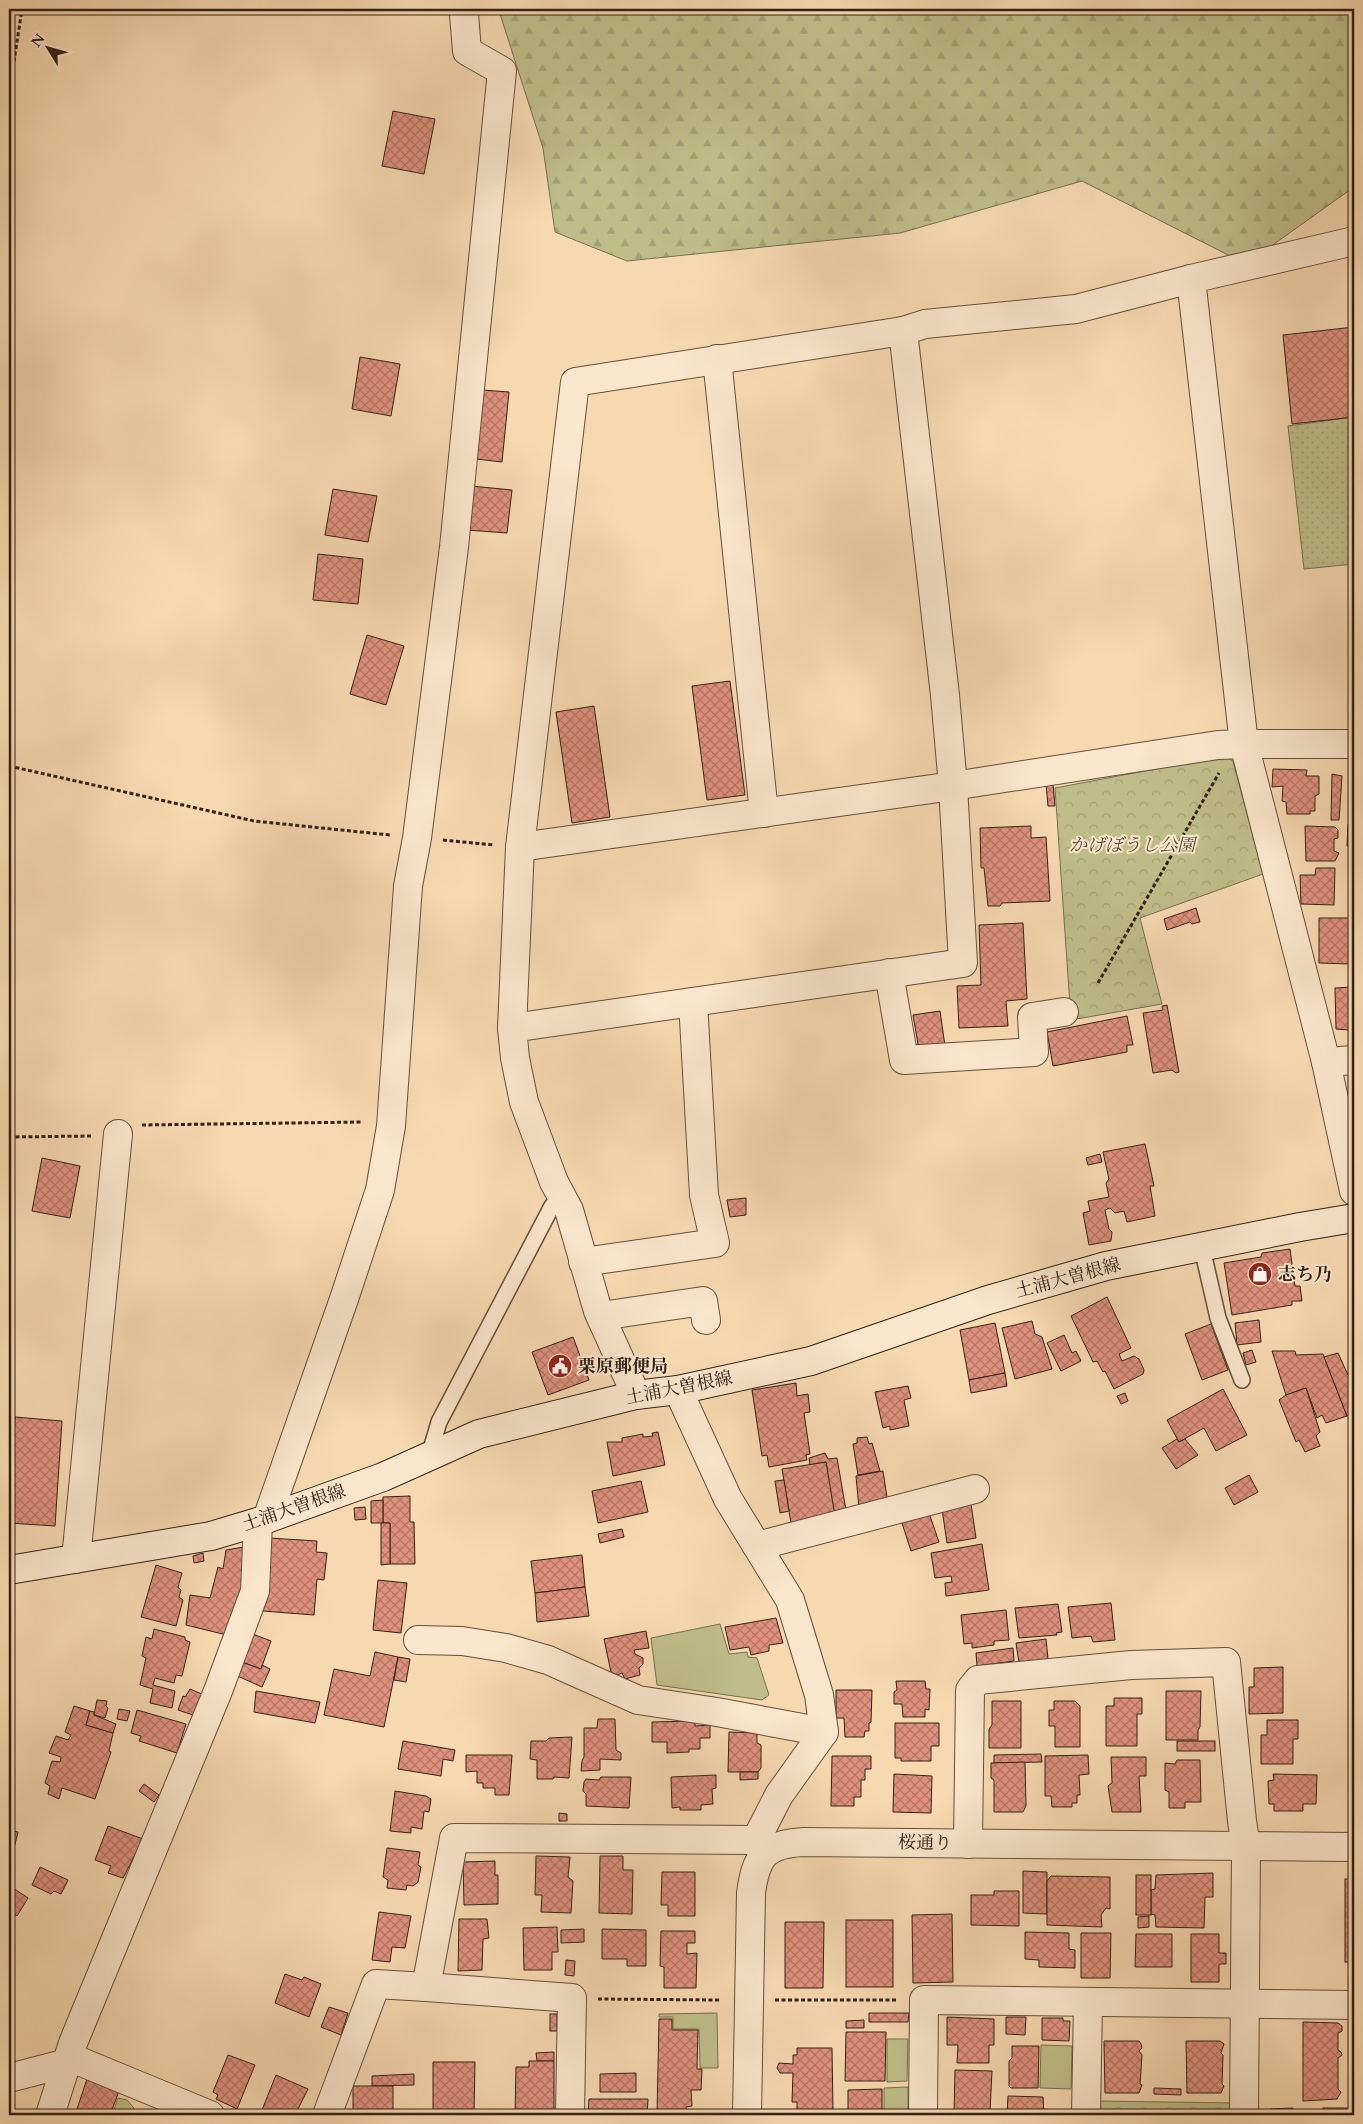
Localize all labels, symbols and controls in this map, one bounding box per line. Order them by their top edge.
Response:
north arrow [22,22,72,72]
text: N [27,30,49,51]
park label: かげぼうし公園 [1069,833,1198,858]
street label: 土浦大曽根線 [1013,1252,1123,1304]
shop icon: 志ち乃 [1247,1261,1273,1287]
place label: 志ち乃 [1278,1262,1332,1287]
public building icon: 栗原郵便局 [547,1353,573,1379]
place label: 栗原郵便局 [578,1354,668,1379]
street label: 土浦大曽根線 [624,1365,734,1411]
street label: 土浦大曽根線 [239,1479,349,1537]
street label: 桜通り [898,1830,952,1856]

